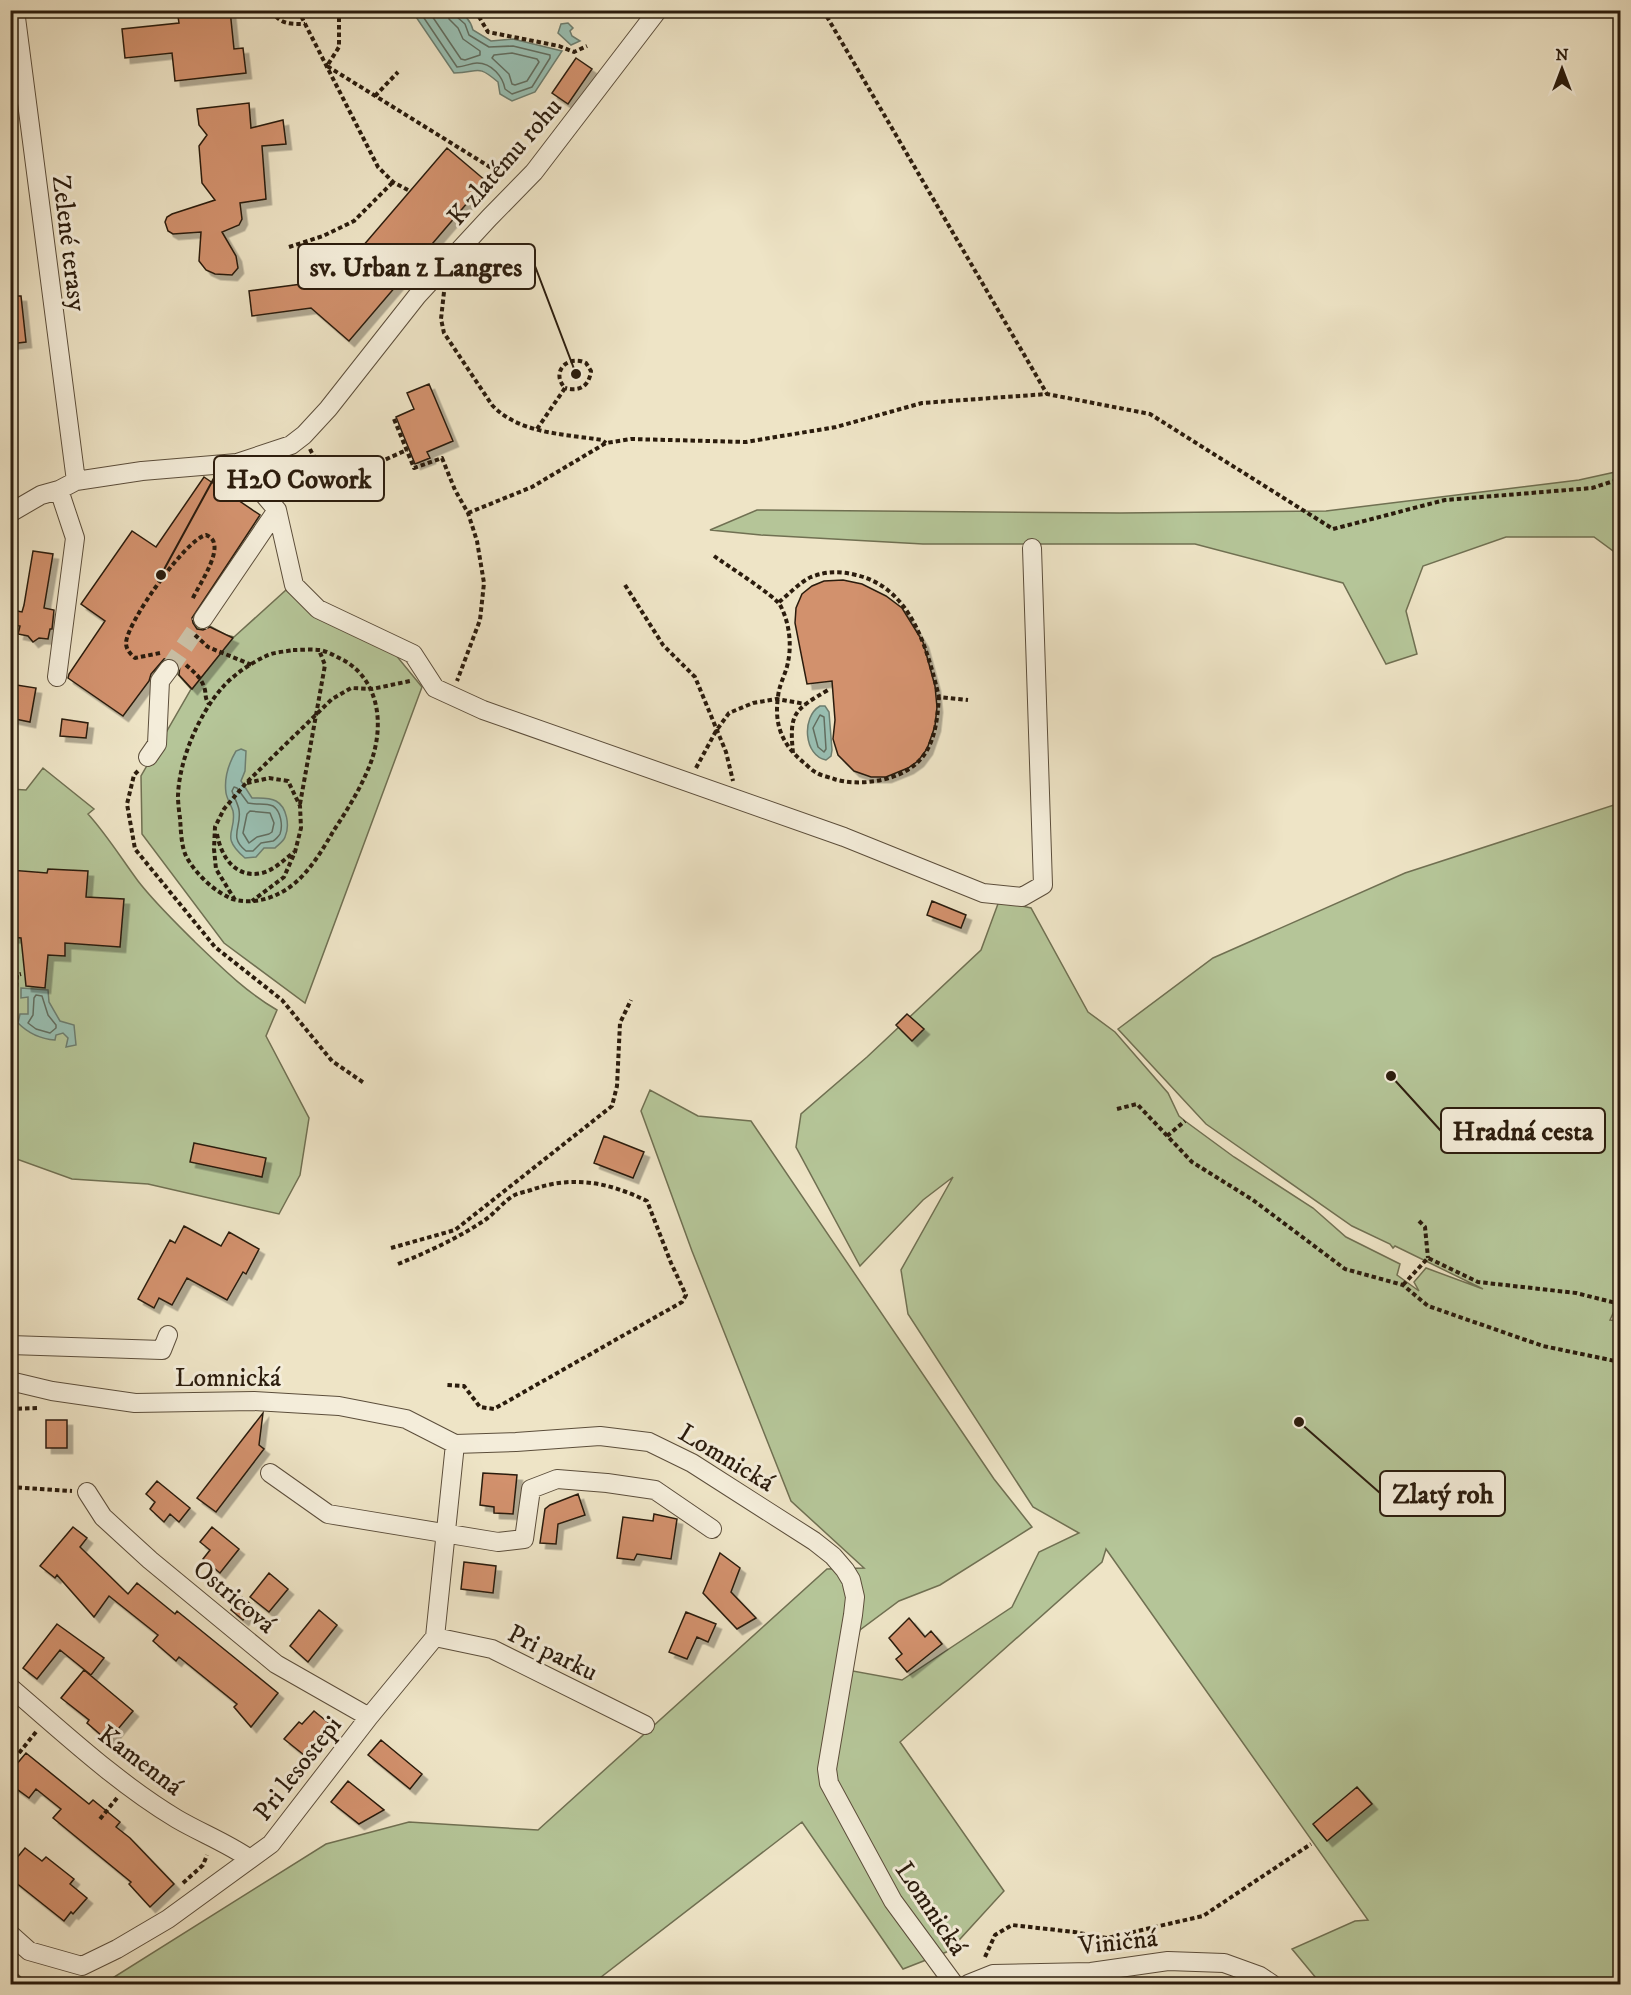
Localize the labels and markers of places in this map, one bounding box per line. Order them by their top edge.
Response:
callout: sv. Urban z Langres [298,244,535,289]
callout: H2O Cowork [214,456,384,501]
callout: Hradná cesta [1441,1108,1605,1153]
callout: Zlatý roh [1380,1471,1505,1516]

